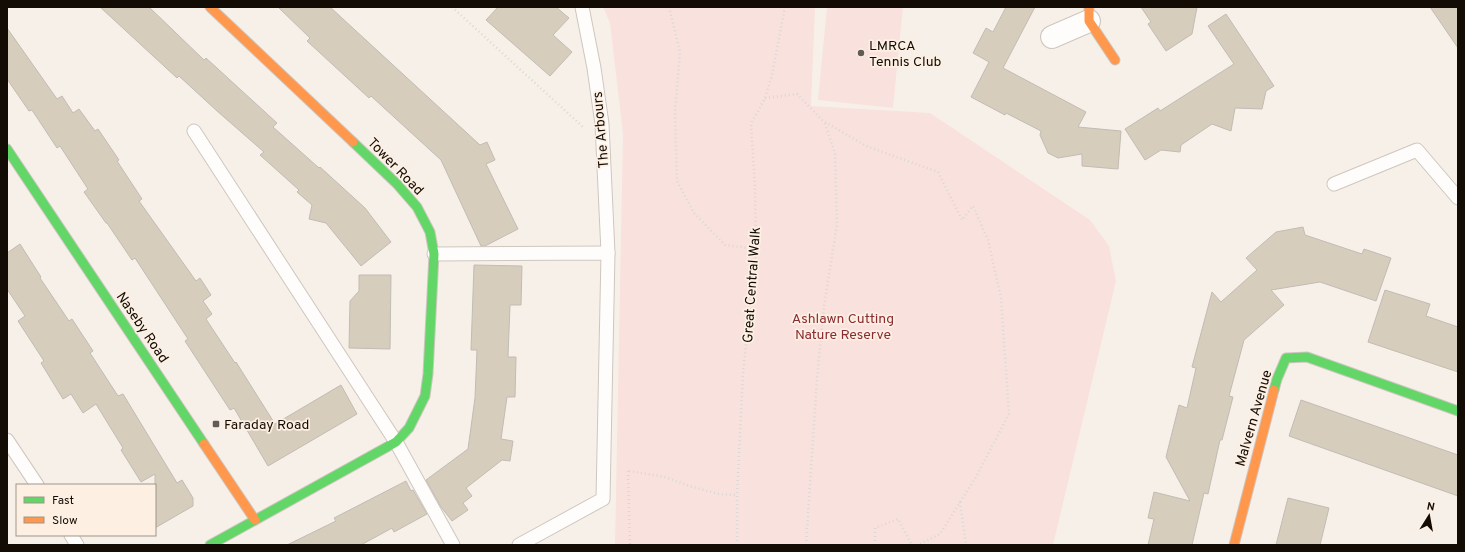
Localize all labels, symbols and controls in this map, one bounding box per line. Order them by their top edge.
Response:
place label: LMRCA Tennis Club [869,38,942,71]
marker: LMRCA Tennis Club [856,48,866,58]
street label: The Arbours [590,91,613,169]
street label: Tower Road [363,135,426,199]
street label: Great Central Walk [740,227,765,344]
street label: Naseby Road [112,289,172,366]
park label: Ashlawn Cutting Nature Reserve [792,311,894,344]
street label: Malvern Avenue [1233,368,1276,469]
place label: Faraday Road [224,417,309,434]
marker: Faraday Road [211,419,221,429]
legend [16,484,156,536]
text: Fast [52,493,74,509]
north arrow [1409,496,1449,536]
text: N [1426,500,1436,515]
text: Slow [52,513,78,529]

